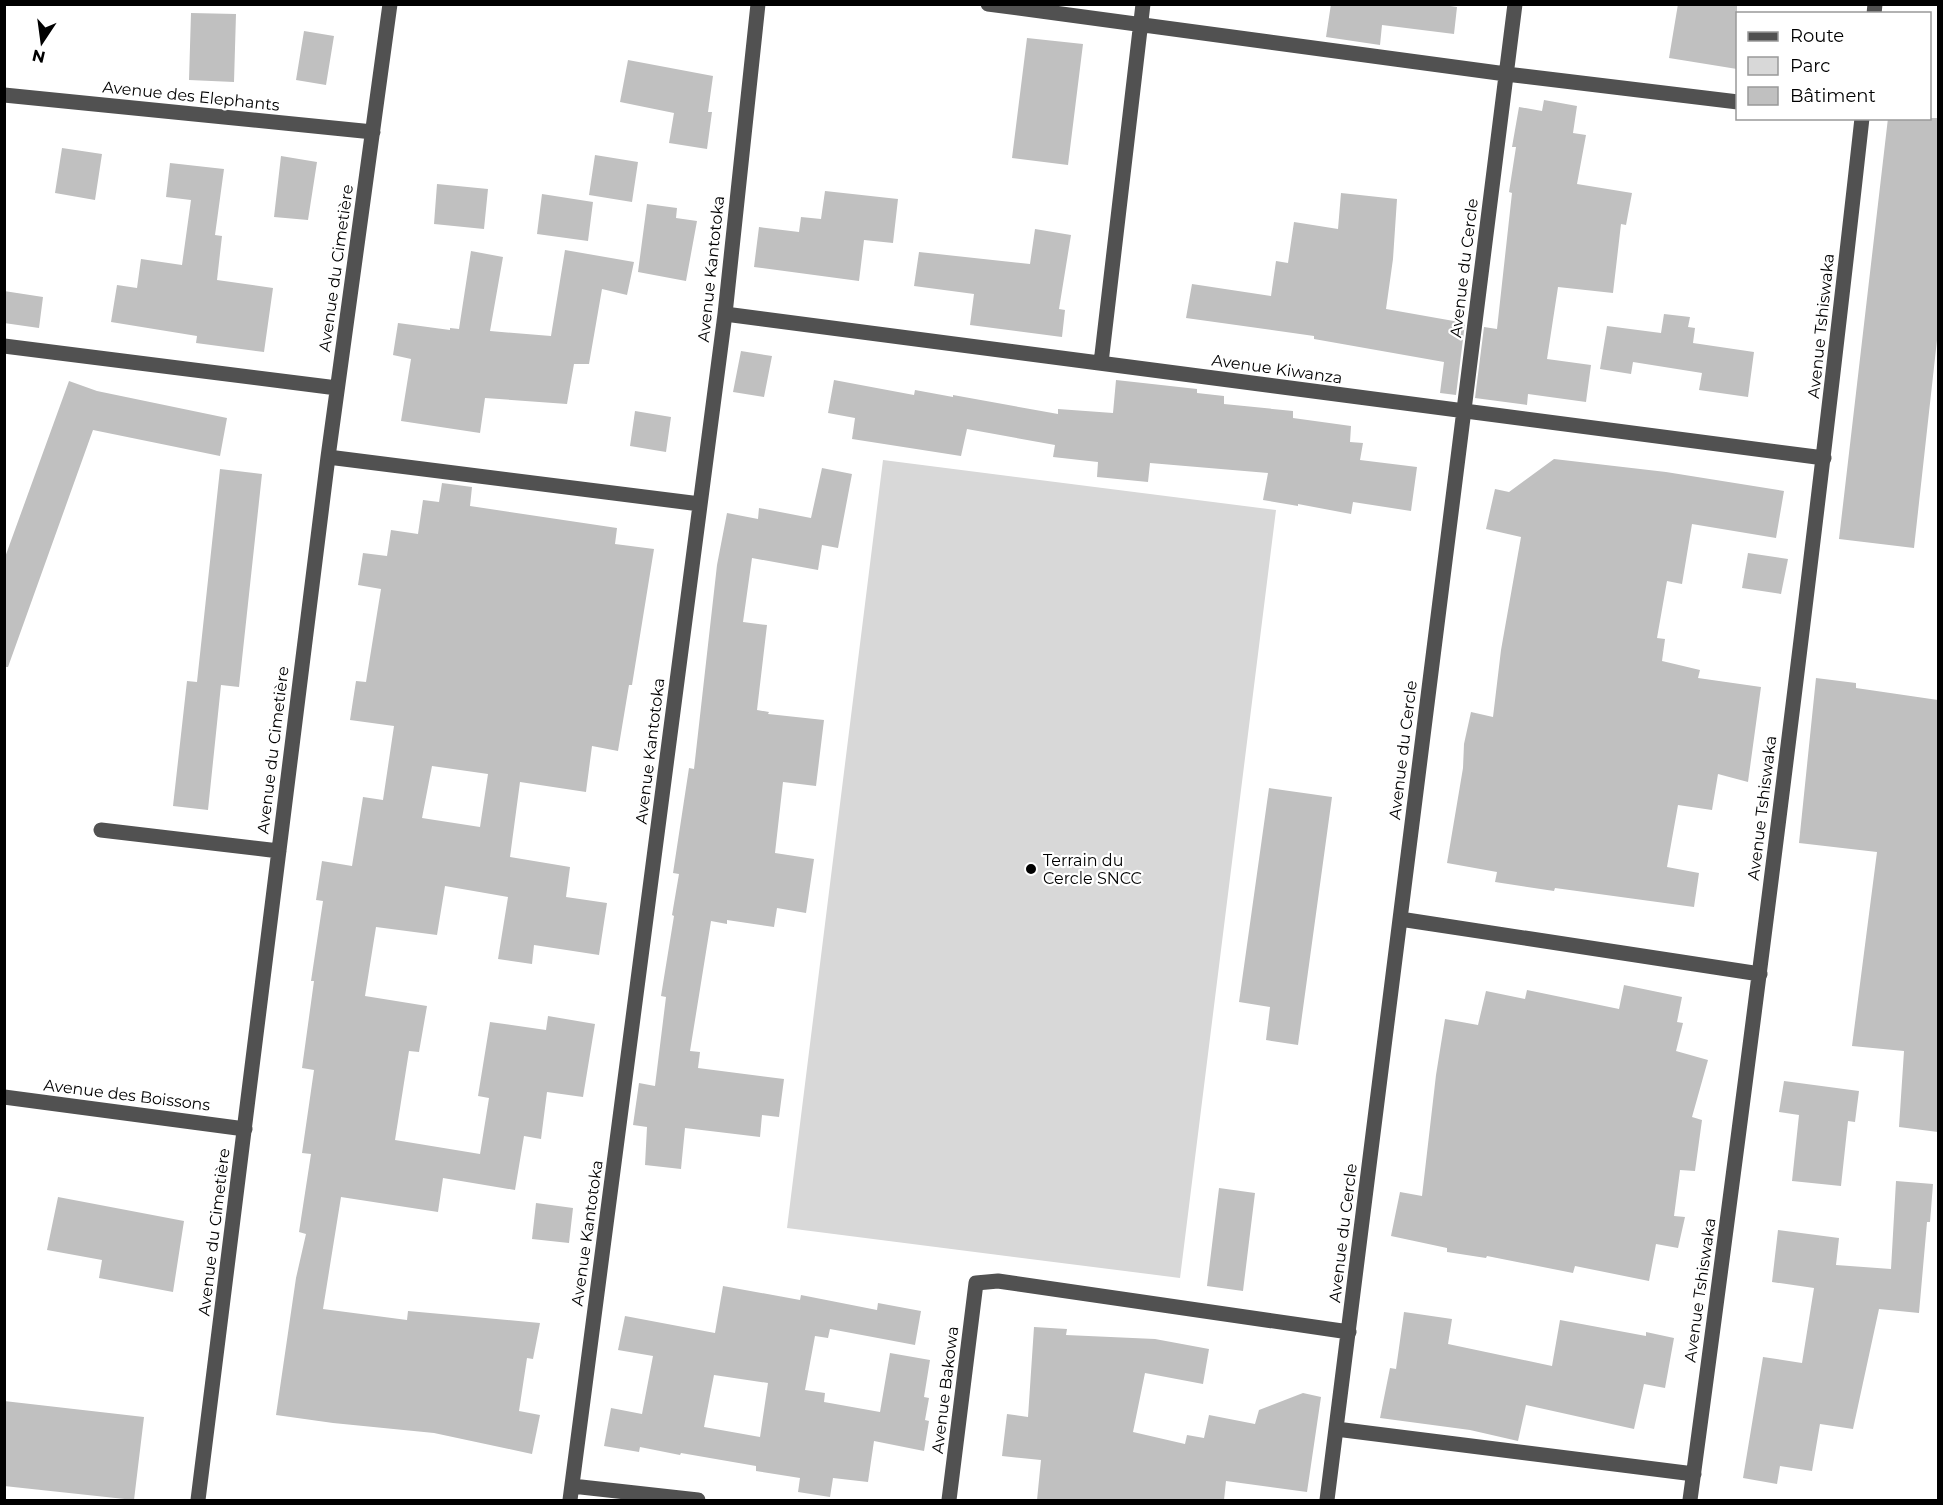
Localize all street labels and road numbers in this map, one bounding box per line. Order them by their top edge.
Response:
street label: Avenue des Elephants [102,77,281,115]
street label: Avenue du Cimetière [315,183,357,353]
street label: Avenue Kantotoka [694,195,728,343]
street label: Avenue du Cercle [1446,197,1482,339]
street label: Avenue Tshiswaka [1804,253,1838,399]
street label: Avenue Kiwanza [1210,350,1344,388]
street label: Avenue du Cimetière [253,665,293,835]
street label: Avenue Kantotoka [632,677,668,825]
street label: Avenue du Cercle [1385,679,1421,821]
street label: Avenue Tshiswaka [1744,735,1780,881]
street label: Avenue des Boissons [43,1075,212,1115]
street label: Avenue du Cimetière [194,1147,234,1317]
street label: Avenue Kantotoka [567,1159,607,1307]
street label: Avenue du Cercle [1325,1162,1361,1304]
street label: Avenue Tshiswaka [1680,1217,1720,1363]
street label: Avenue Bakowa [928,1325,962,1455]

